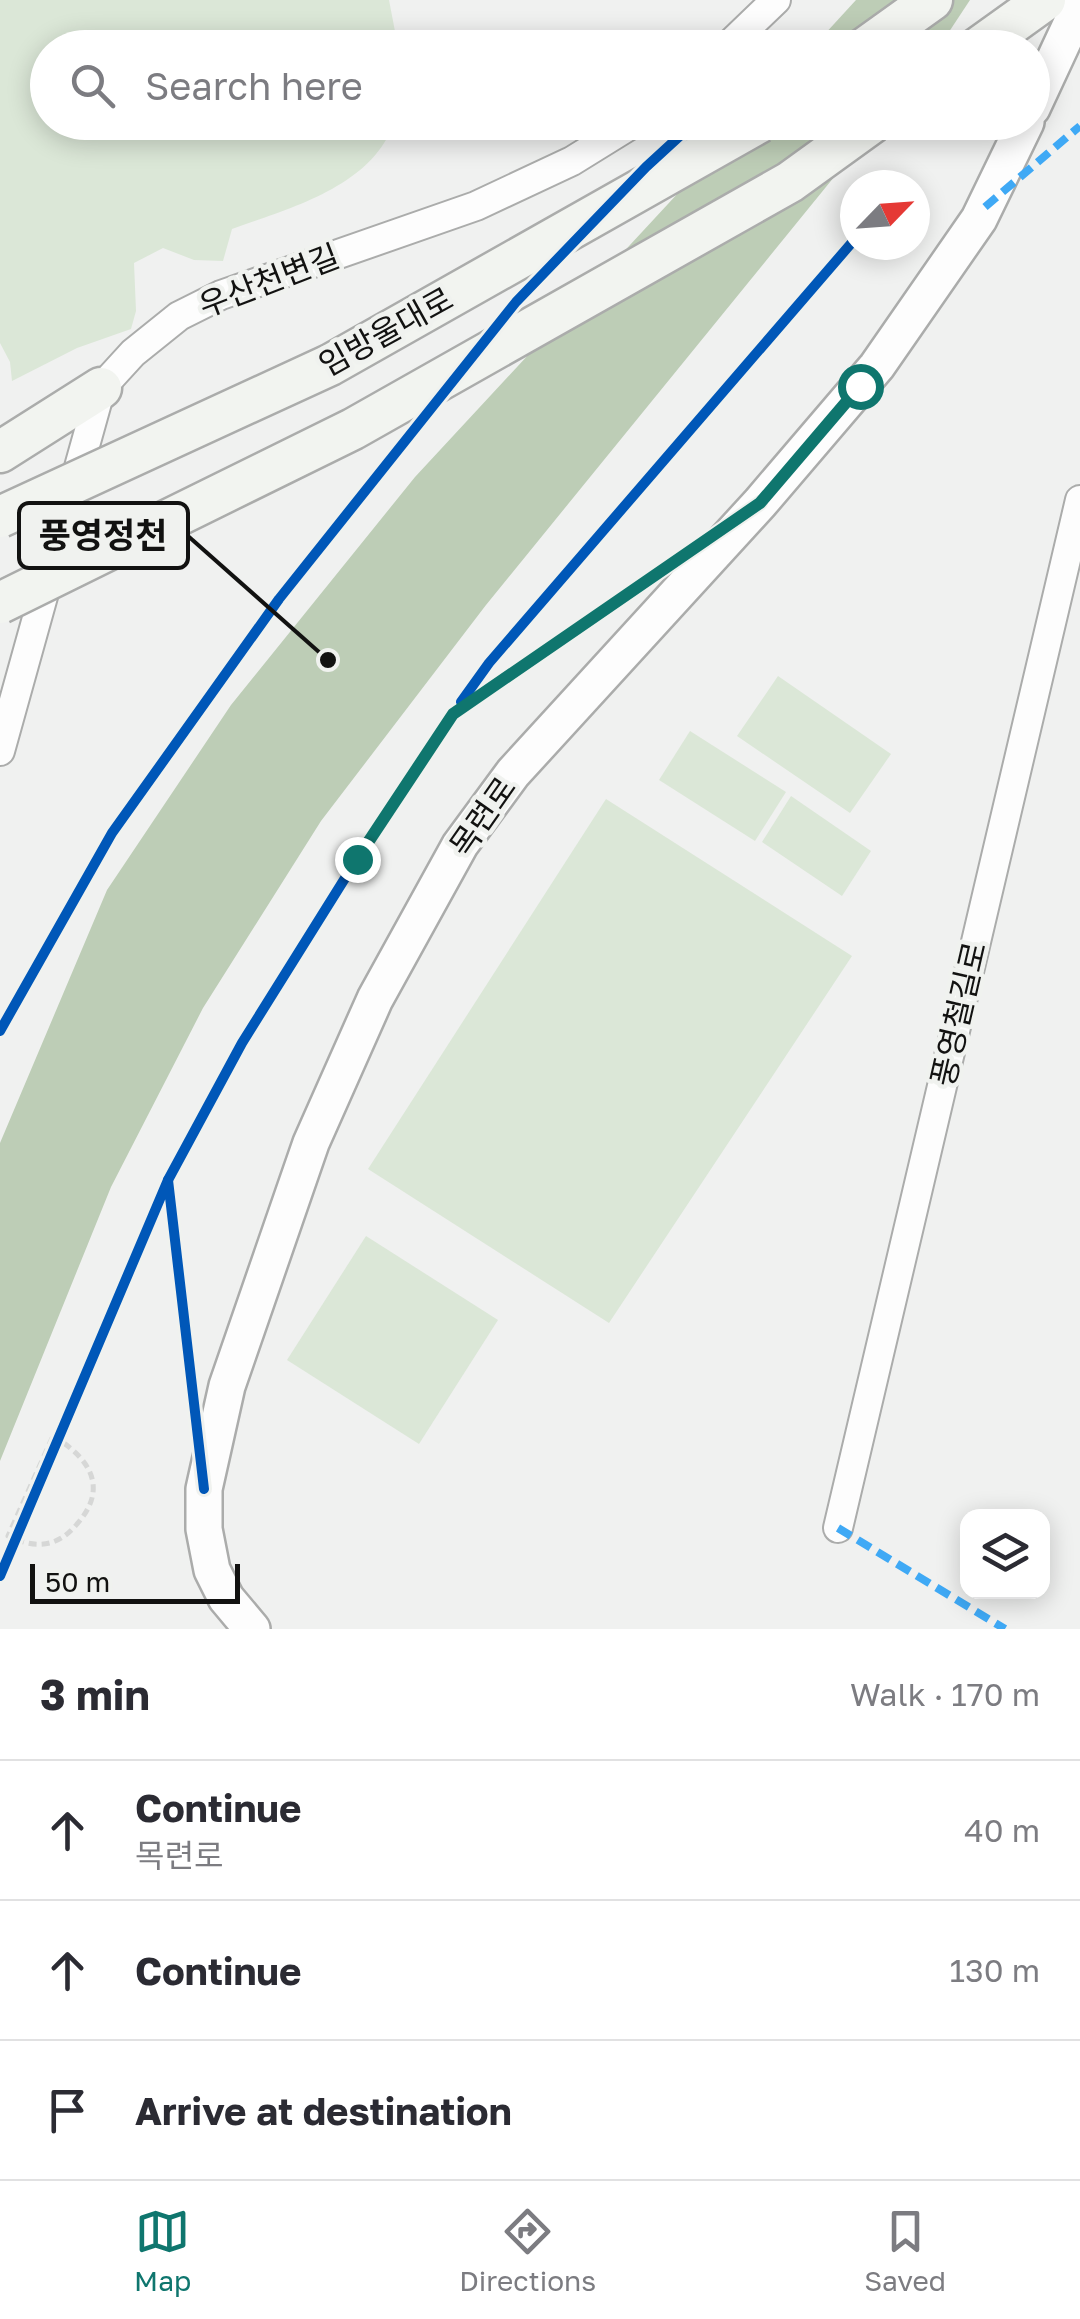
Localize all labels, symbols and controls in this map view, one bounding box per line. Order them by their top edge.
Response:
search box [30,30,1050,140]
icon: search [65,58,120,113]
text: Search here [145,63,363,108]
north arrow [840,170,930,260]
street label: 우산천변길 [193,236,344,324]
street label: 임방울대로 [312,279,459,383]
route start [838,364,884,410]
callout: 풍영정천 [19,503,188,568]
text: 풍영정천 [39,514,167,556]
street label: 목련로 [441,769,523,864]
route end [335,837,381,883]
street label: 풍영철길로 [923,938,993,1090]
map controls [960,1509,1050,1599]
button: layers [960,1509,1050,1599]
scale bar [30,1559,240,1604]
text: 50 m [45,1565,110,1598]
text: 3 min [40,1669,150,1719]
text: Walk · 170 m [850,1675,1040,1713]
text: Continue [135,1785,301,1830]
icon: ahead [40,1803,95,1858]
text: 40 m [964,1811,1040,1849]
text: 목련로 [135,1836,223,1874]
icon: ahead [40,1943,95,1998]
text: Continue [135,1948,301,1993]
text: 130 m [950,1951,1040,1989]
icon: arrive [40,2083,95,2138]
text: Arrive at destination [135,2088,512,2133]
tab: Map [134,2204,191,2297]
tab: Directions [459,2204,596,2297]
tab: Saved [864,2204,946,2297]

